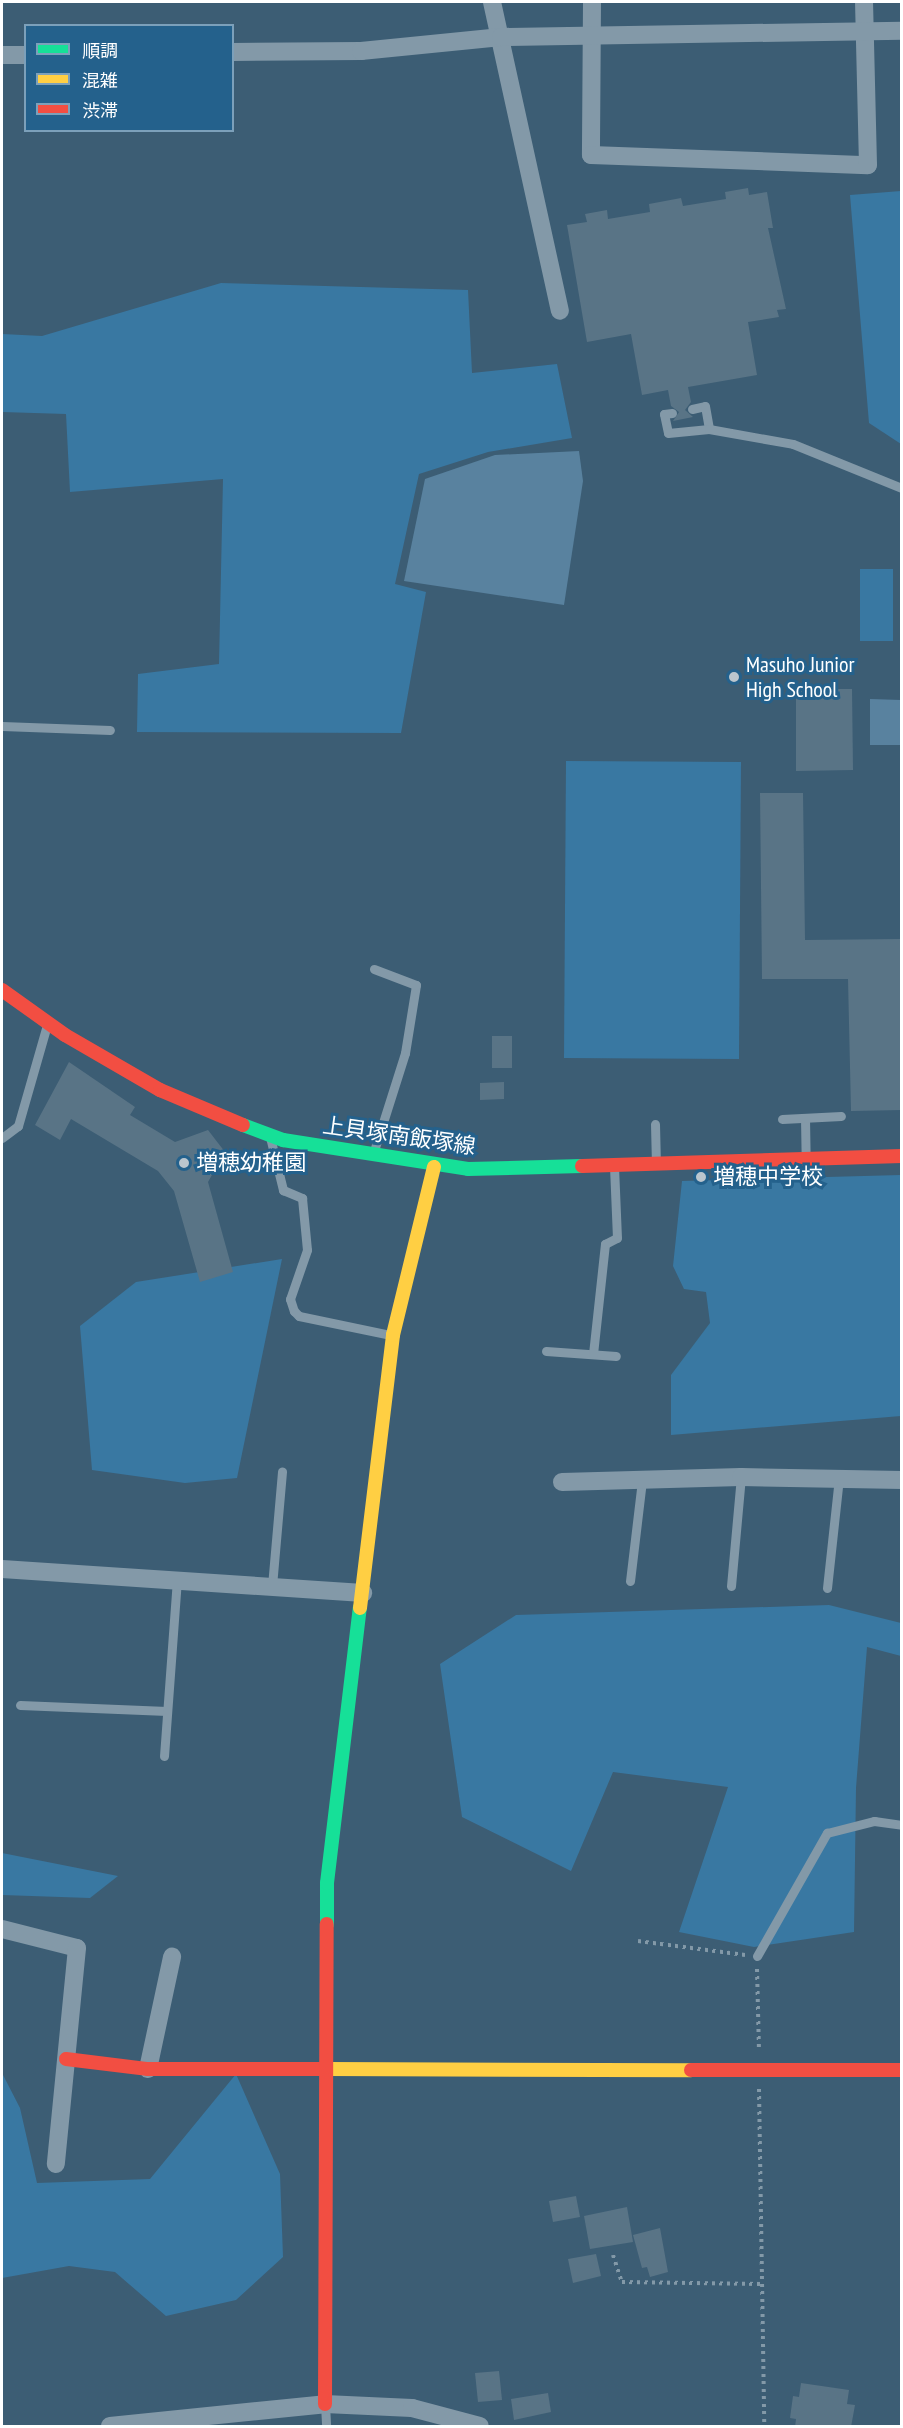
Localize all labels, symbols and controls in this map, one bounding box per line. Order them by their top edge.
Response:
legend [24,24,234,132]
text: 順調 [82,39,118,62]
text: 混雑 [82,69,118,92]
text: 渋滞 [82,99,118,122]
place label: Masuho Junior High School [746,651,854,702]
marker: Masuho Junior High School [727,670,741,684]
street label: 上貝塚南飯塚線 [321,1112,477,1160]
place label: 増穂幼稚園 [196,1150,306,1176]
marker: 増穂幼稚園 [177,1156,191,1170]
place label: 増穂中学校 [713,1164,823,1190]
marker: 増穂中学校 [694,1170,708,1184]

